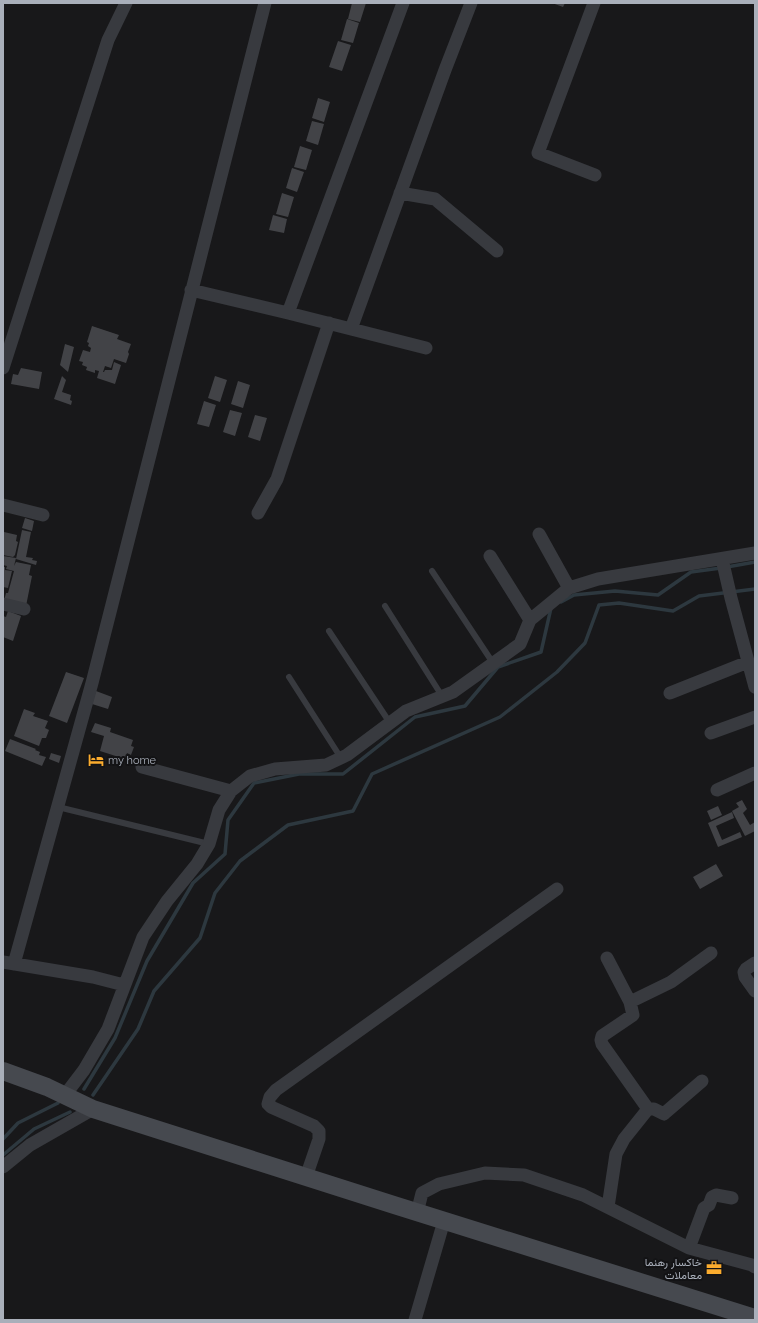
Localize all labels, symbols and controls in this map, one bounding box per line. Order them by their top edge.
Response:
hotel icon: my home [87,751,105,769]
place label: my home [108,754,157,767]
place label: خاکسار رهنما معاملات [645,1256,702,1282]
office icon: خاکسار رهنما معاملات [705,1259,723,1277]

